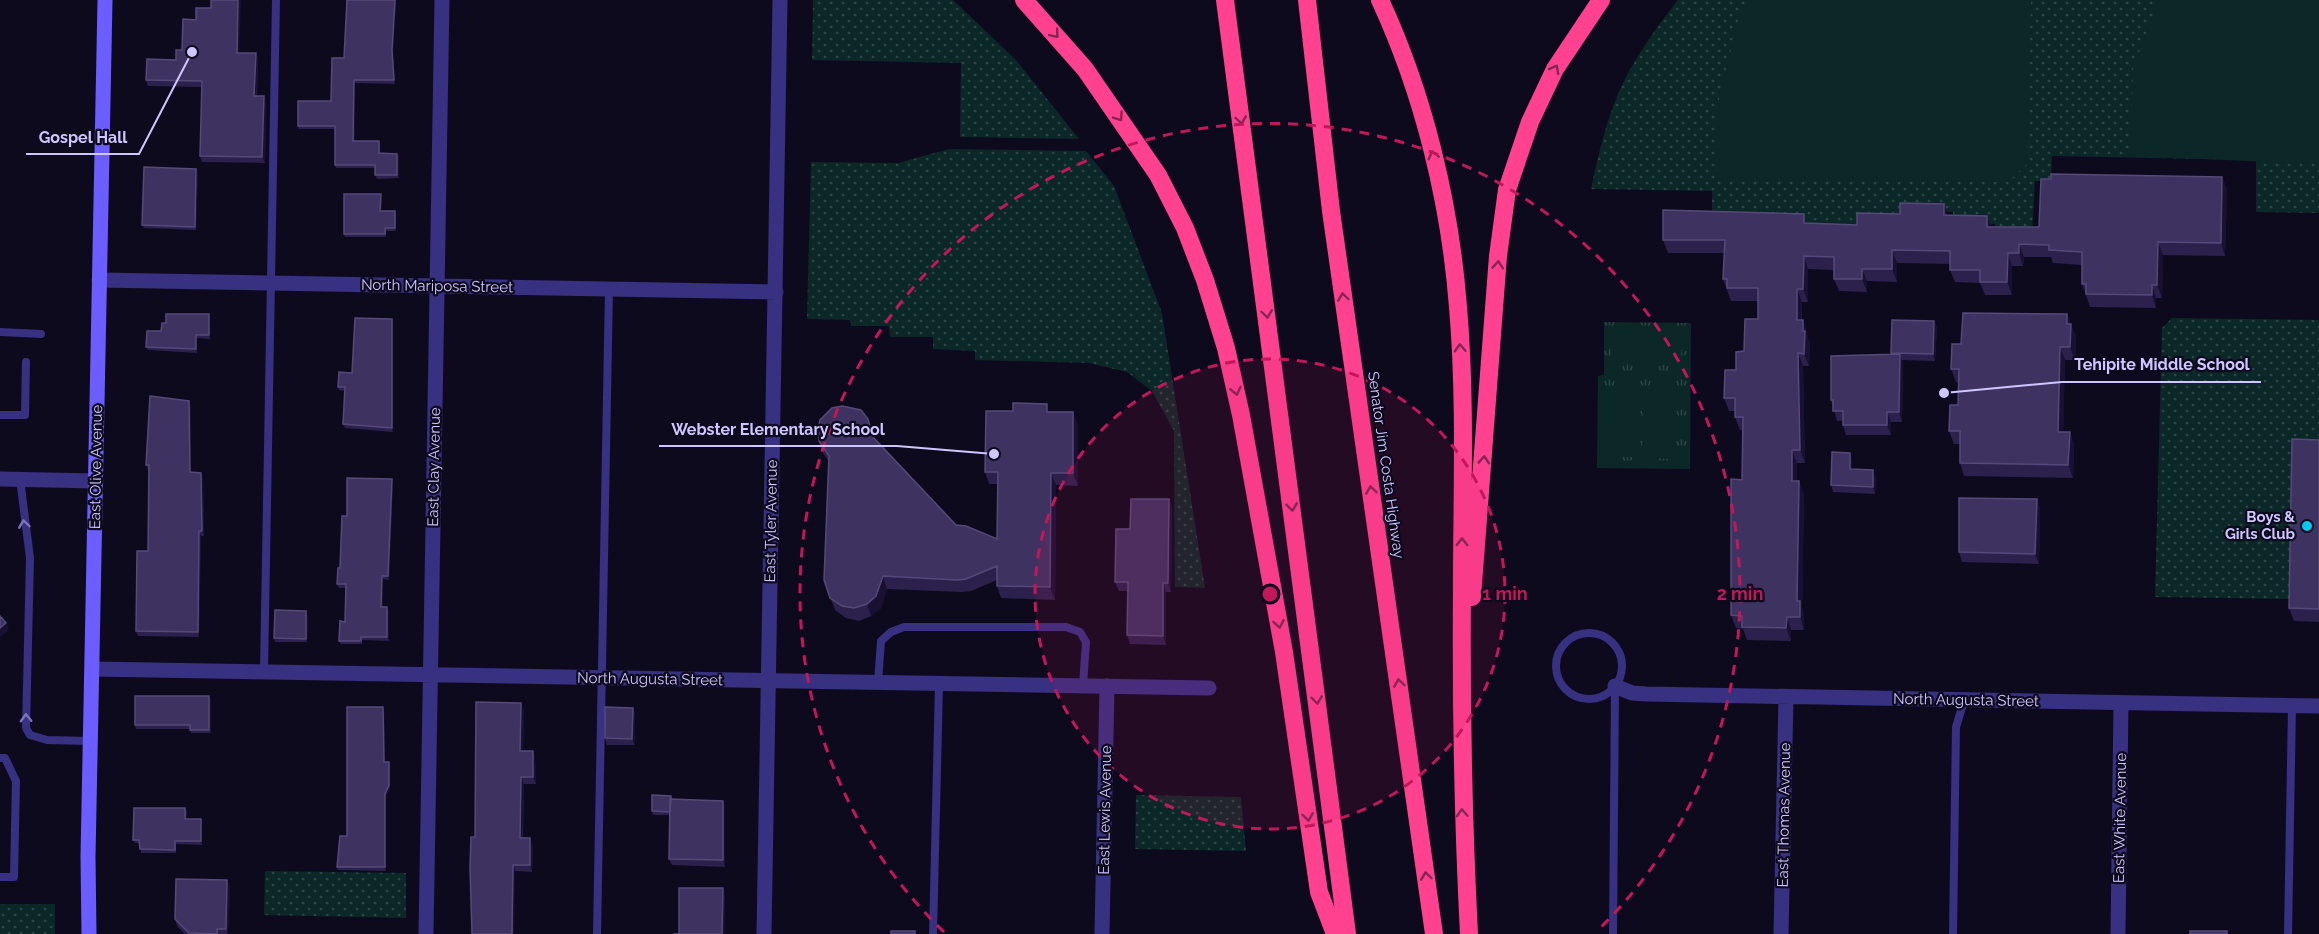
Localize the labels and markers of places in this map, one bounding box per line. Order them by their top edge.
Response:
callout: Gospel Hall [26,120,139,154]
callout: Tehipite Middle School [2062,348,2261,382]
callout: Webster Elementary School [659,412,897,446]
place label: Boys & Girls Club [2225,508,2295,543]
marker: Boys & Girls Club [2300,519,2314,533]
centre of rings [1260,584,1280,604]

